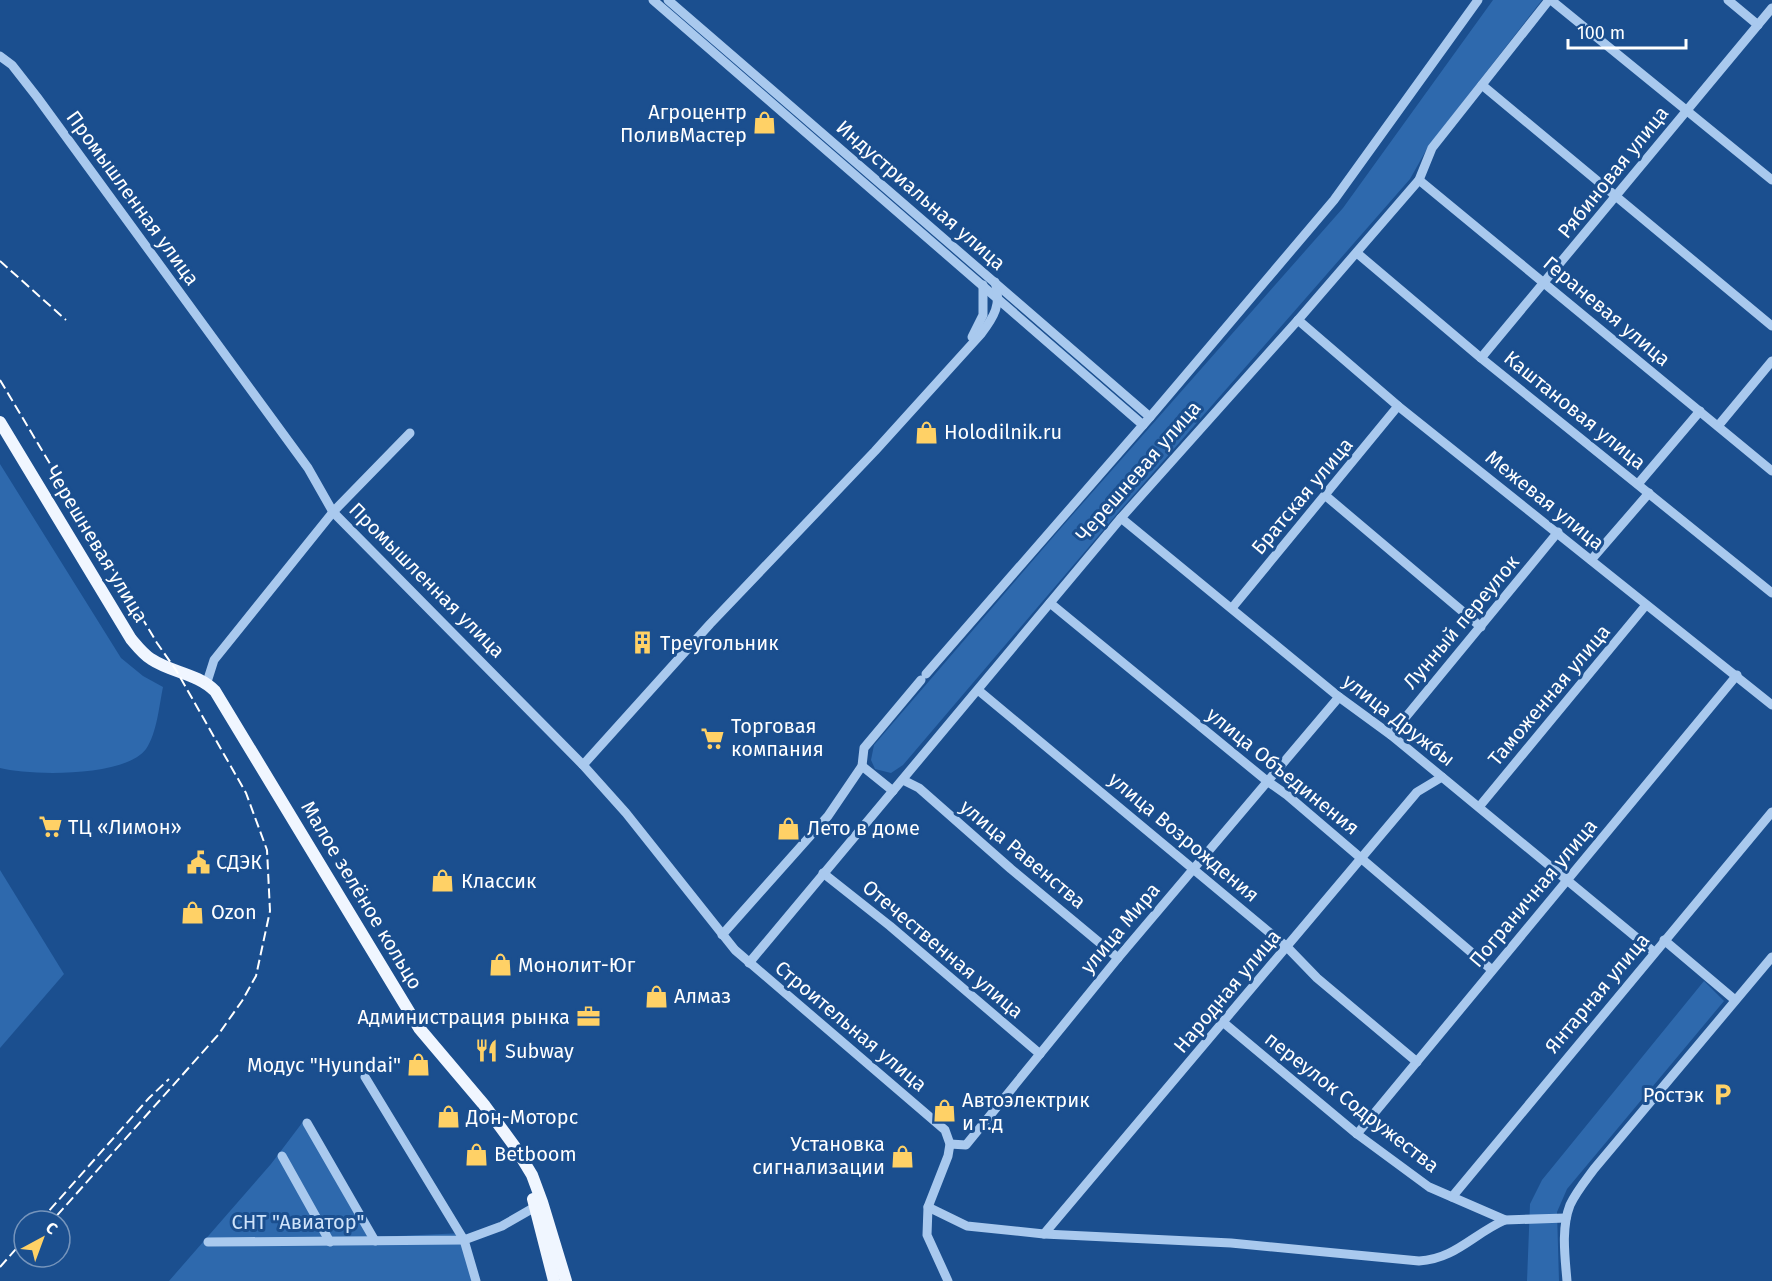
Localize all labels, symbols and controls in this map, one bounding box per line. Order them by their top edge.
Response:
scale bar [1568,12,1686,50]
text: 100 m [1577,22,1625,44]
place label: Агроцентр ПоливМастер [620,100,747,147]
street label: Рябиновая улица [1552,101,1674,243]
street label: Промышленная улица [62,106,204,290]
shop icon: Агроцентр ПоливМастер [752,110,778,136]
street label: Индустриальная улица [831,115,1011,275]
street label: Гераневая улица [1539,251,1675,371]
street label: Каштановая улица [1499,346,1651,474]
street label: Черешневая улица [1070,396,1206,546]
shop icon: Holodilnik.ru [913,419,939,445]
place label: Holodilnik.ru [944,420,1062,444]
street label: Братская улица [1246,433,1358,559]
street label: Межевая улица [1481,445,1609,555]
street label: Черешневая улица [41,461,153,627]
street label: Промышленная улица [344,497,510,663]
street label: Лунный переулок [1398,550,1524,694]
street label: Таможенная улица [1483,620,1615,770]
building icon: Треугольник [629,630,655,656]
place label: Треугольник [660,631,779,655]
street label: улица Дружбы [1338,669,1460,771]
street label: улица Объединения [1202,702,1364,840]
place label: Торговая компания [731,714,824,761]
supermarket icon: Торговая компания [700,725,726,751]
street label: улица Возрождения [1104,767,1264,907]
street label: улица Равенства [955,794,1091,914]
street label: Малое зелёное кольцо [296,797,428,993]
supermarket icon: ТЦ «Лимон» [37,814,63,840]
street label: Пограничная улица [1464,814,1602,972]
place label: ТЦ «Лимон» [68,815,182,839]
shop icon: Лето в доме [776,815,802,841]
place label: Лето в доме [807,816,920,840]
public building icon: СДЭК [185,849,211,875]
place label: СДЭК [216,850,262,874]
shop icon: Классик [430,868,456,894]
place label: Классик [461,869,537,893]
street label: Отечественная улица [858,875,1028,1023]
street label: улица Мира [1075,878,1165,978]
shop icon: Ozon [180,899,206,925]
place label: Ozon [211,900,257,924]
street label: Народная улица [1168,924,1286,1058]
street label: Янтарная улица [1540,928,1654,1058]
shop icon: Монолит-Юг [487,952,513,978]
place label: Монолит-Юг [518,953,636,977]
street label: Строительная улица [770,956,932,1096]
shop icon: Алмаз [643,983,669,1009]
place label: Алмаз [674,984,731,1008]
office icon: Администрация рынка [575,1004,601,1030]
place label: Администрация рынка [357,1005,570,1029]
street label: переулок Содружества [1260,1026,1444,1178]
restaurant icon: Subway [474,1038,500,1064]
place label: Subway [505,1039,574,1063]
shop icon: Модус "Hyundai" [406,1052,432,1078]
place label: Модус "Hyundai" [247,1053,401,1077]
parking icon: Ростэк [1709,1082,1735,1108]
place label: Ростэк [1643,1083,1705,1107]
place label: Автоэлектрик и т.д [962,1088,1090,1135]
shop icon: Автоэлектрик и т.д [931,1098,957,1124]
shop icon: Дон-Моторс [435,1104,461,1130]
place label: Дон-Моторс [465,1105,578,1129]
place label: Установка сигнализации [752,1132,885,1179]
shop icon: Betboom [463,1141,489,1167]
place label: Betboom [494,1142,577,1166]
shop icon: Установка сигнализации [890,1143,916,1169]
north arrow [12,1209,72,1269]
park label: СНТ "Авиатор" [232,1210,364,1234]
text: С [42,1218,62,1239]

